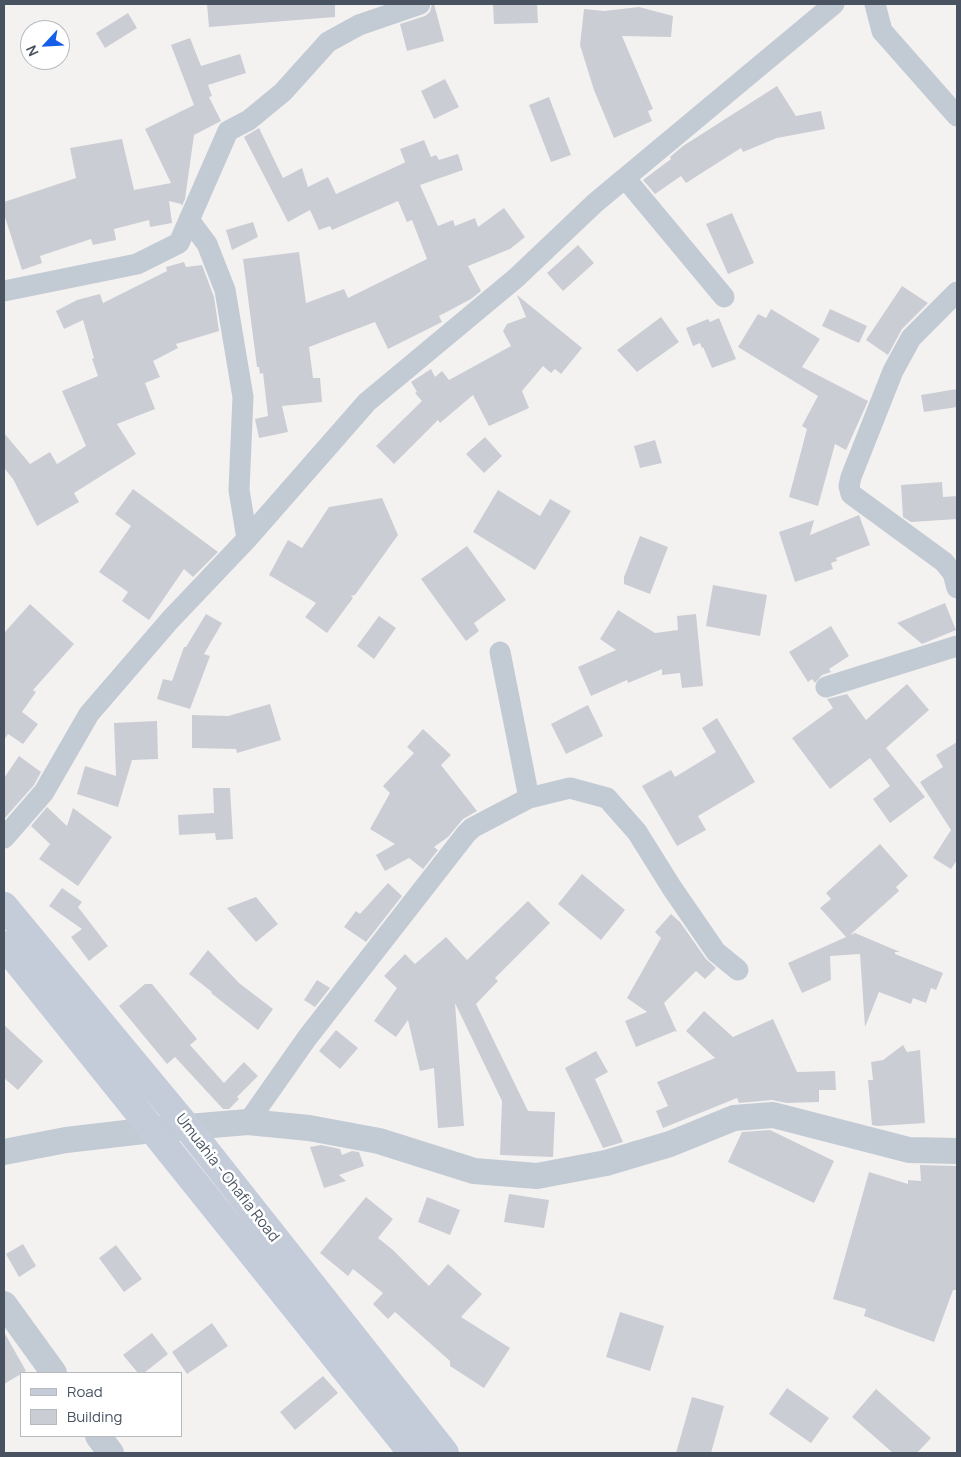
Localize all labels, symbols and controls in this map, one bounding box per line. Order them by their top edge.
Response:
north arrow [20,20,70,70]
text: N [21,43,43,60]
street label: Umuahia - Ohafia Road [171,1110,283,1246]
legend [20,1372,182,1437]
text: Road [67,1381,103,1402]
text: Building [67,1406,122,1427]

